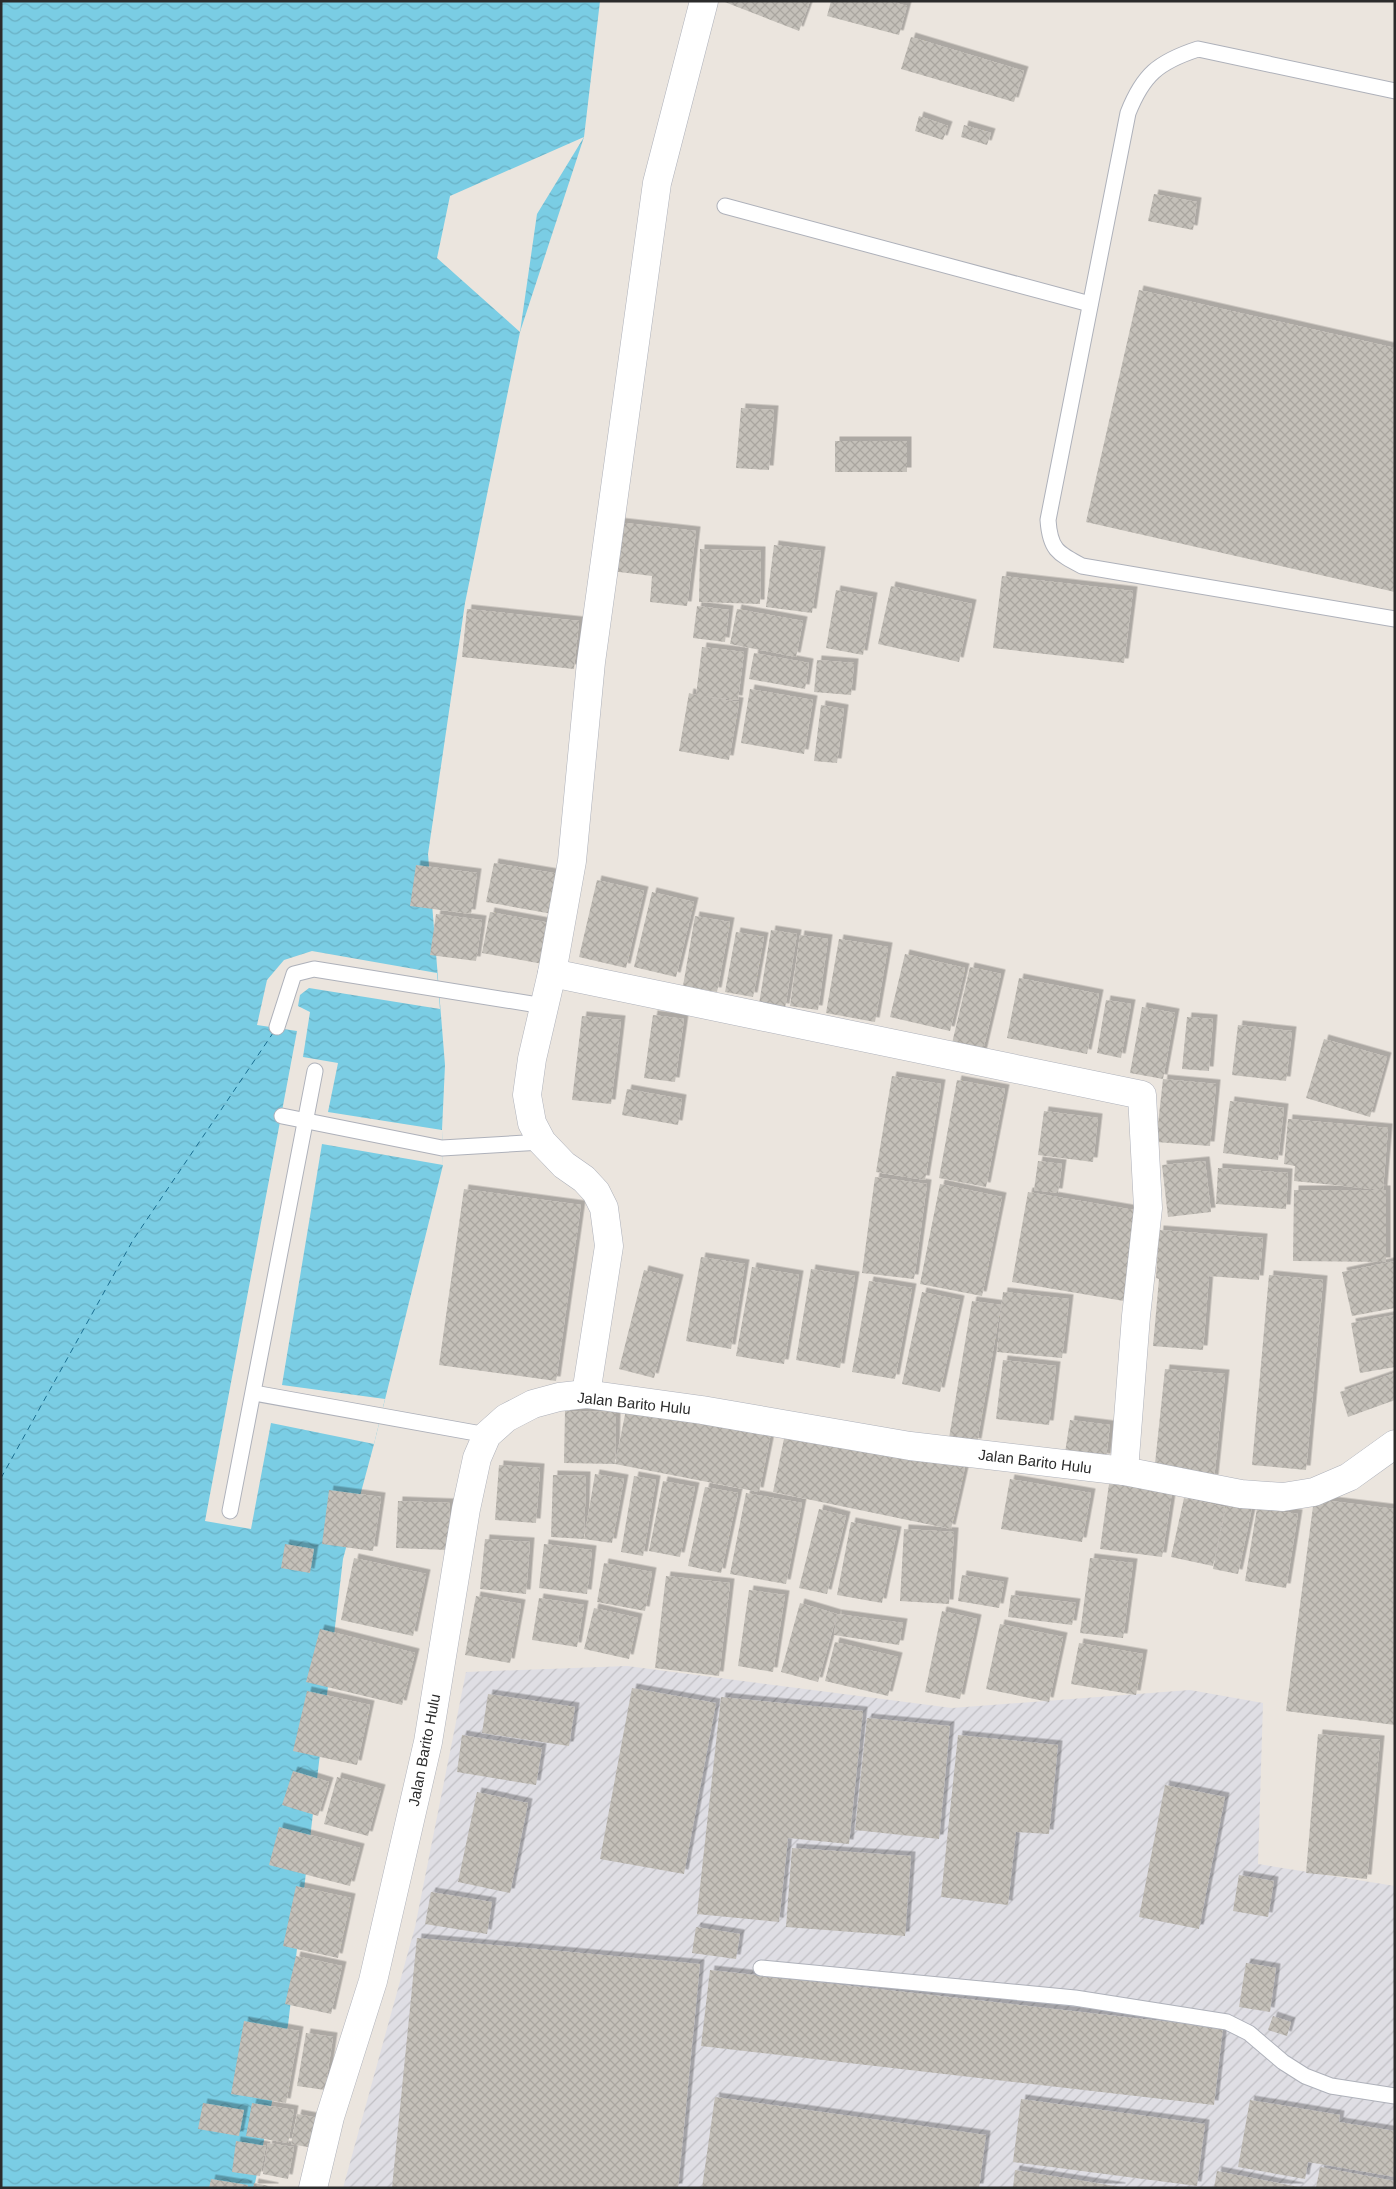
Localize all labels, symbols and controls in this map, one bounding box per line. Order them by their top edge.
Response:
street label: Jalan Barito Hulu [576,1389,692,1417]
street label: Jalan Barito Hulu [977,1446,1093,1476]
street label: Jalan Barito Hulu [405,1692,443,1808]

